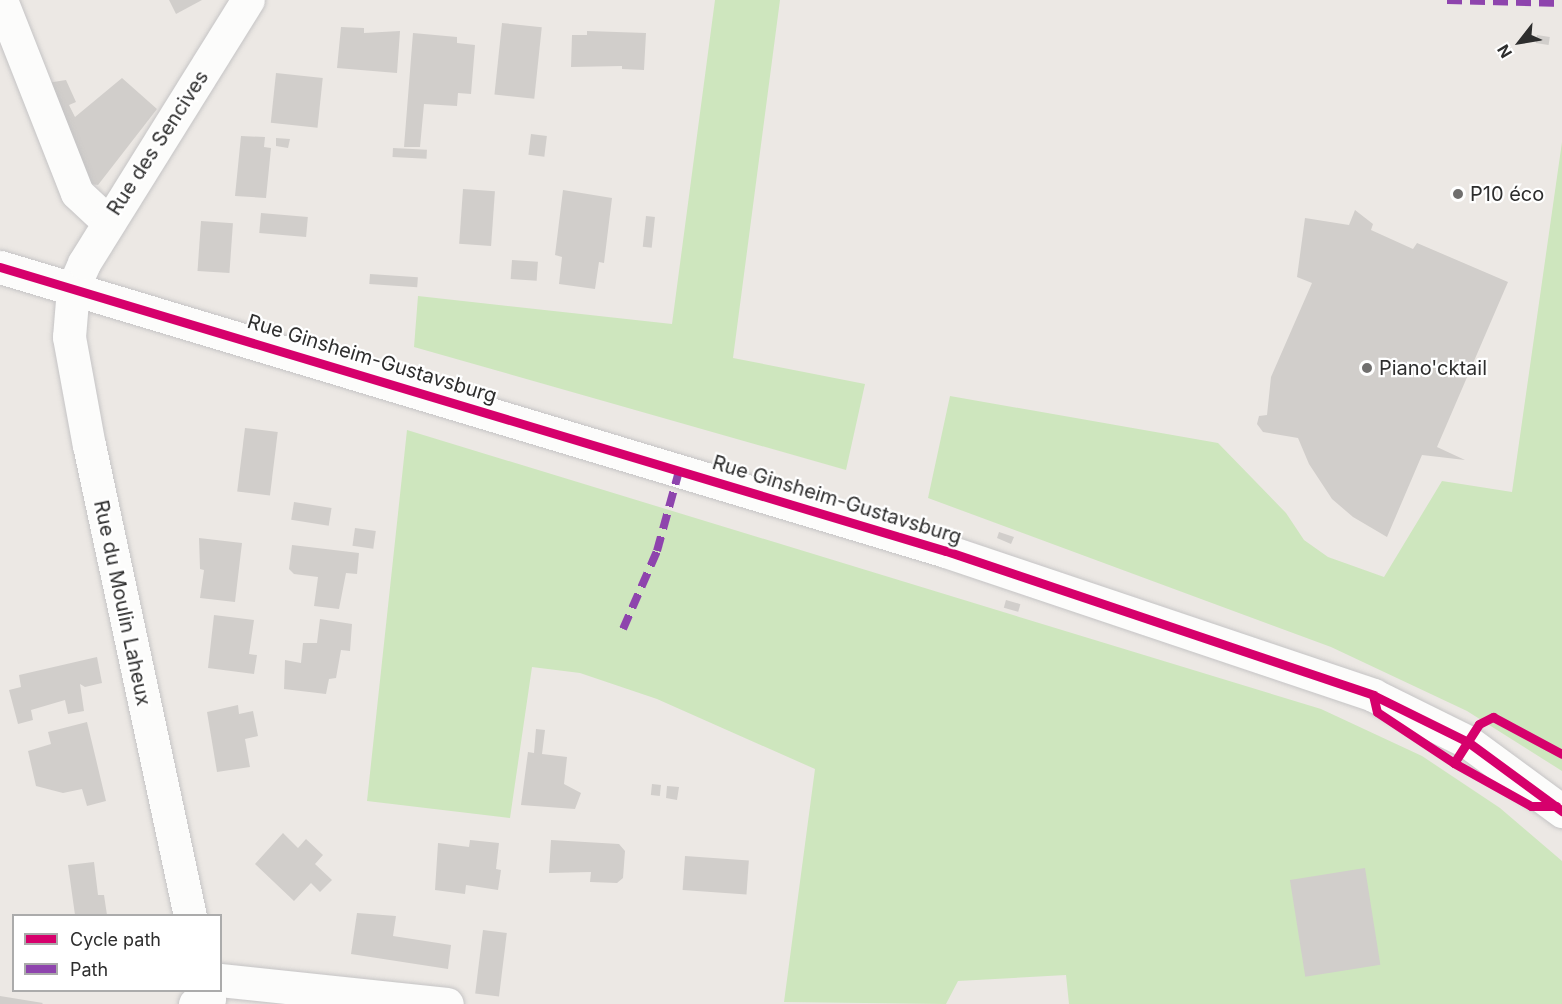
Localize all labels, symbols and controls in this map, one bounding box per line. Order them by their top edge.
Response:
north arrow [1490,12,1550,72]
text: N [1493,41,1516,62]
street label: Rue des Sencives [102,66,214,220]
place label: P10 éco [1470,182,1544,206]
marker: P10 éco [1451,187,1465,201]
street label: Rue Ginsheim-Gustavsburg [244,310,500,408]
place label: Piano'cktail [1379,356,1487,380]
marker: Piano'cktail [1360,361,1374,375]
street label: Rue Ginsheim-Gustavsburg [709,451,965,549]
street label: Rue du Moulin Laheux [88,498,156,708]
legend [12,914,222,992]
text: Cycle path [70,929,161,950]
text: Path [70,959,108,980]

